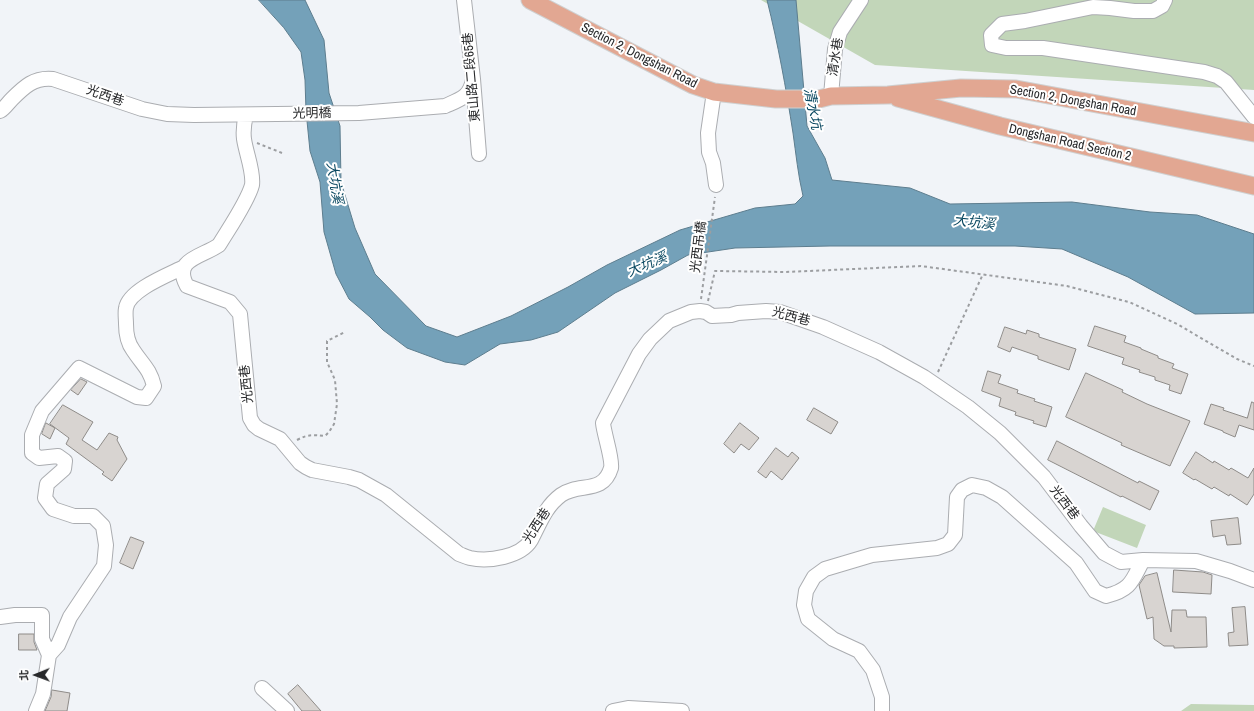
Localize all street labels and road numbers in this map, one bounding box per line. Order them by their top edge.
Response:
street label: Section 2, Dongshan Road [578,20,700,92]
street label: 東山路二段65巷 [460,32,484,122]
street label: 清水巷 [825,37,847,77]
street label: 光西巷 [84,82,126,110]
street label: Section 2, Dongshan Road [1009,82,1137,120]
street label: 光明橋 [292,106,332,122]
street label: Dongshan Road Section 2 [1007,121,1133,165]
street label: 光西吊橋 [688,220,710,274]
street label: 光西巷 [770,304,812,330]
street label: 光西巷 [237,364,257,404]
street label: 光西巷 [1046,483,1082,523]
street label: 光西巷 [520,505,554,547]

